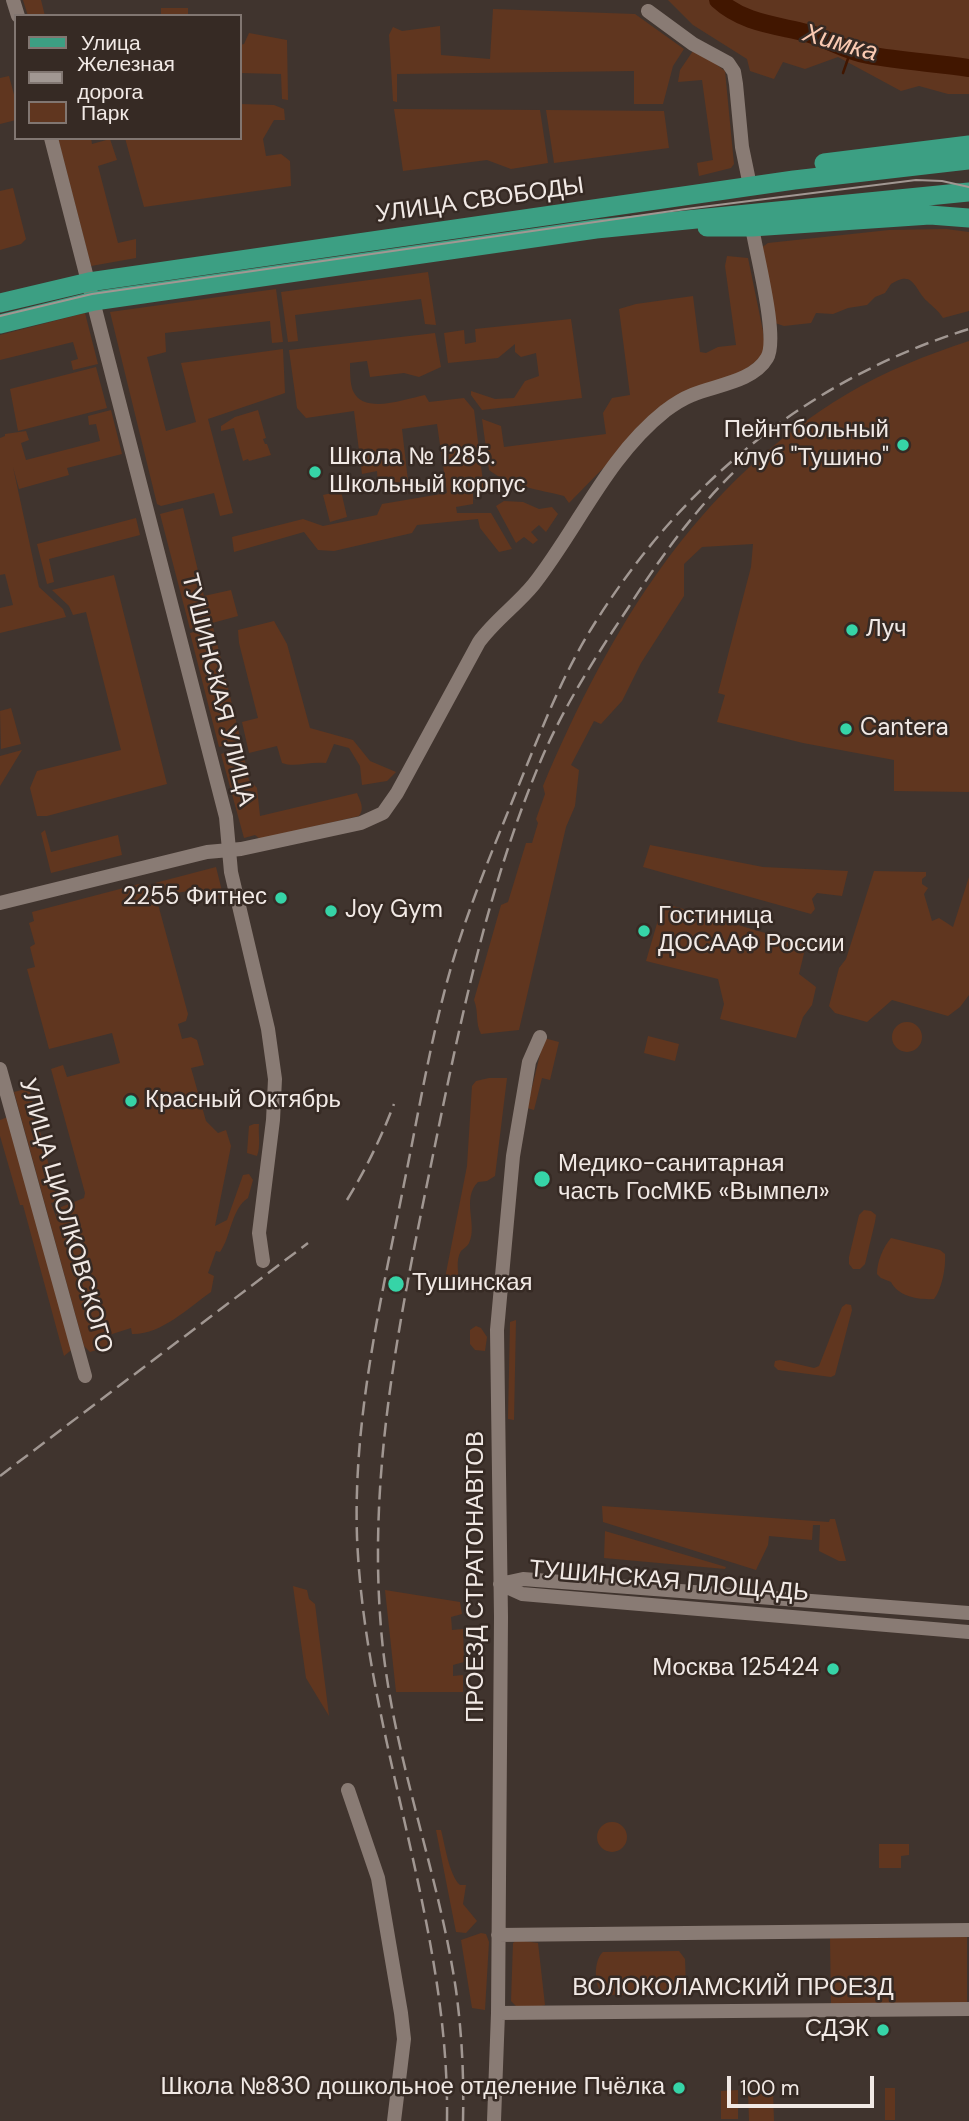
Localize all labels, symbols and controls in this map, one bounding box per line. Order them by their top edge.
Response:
legend [14,14,242,140]
water label: Химка [799,18,881,70]
text: Улица [81,29,141,57]
text: Железная дорога [77,50,175,106]
text: Парк [81,99,129,127]
street label: УЛИЦА СВОБОДЫ [374,172,586,230]
place label: Пейнтбольный клуб "Тушино" [724,417,889,473]
marker: Пейнтбольный клуб "Тушино" [895,437,911,453]
place label: Школа № 1285. Школьный корпус [329,444,526,500]
marker: Школа № 1285. Школьный корпус [307,464,323,480]
street label: ТУШИНСКАЯ УЛИЦА [174,571,260,809]
place label: Луч [866,616,907,644]
marker: Луч [844,622,860,638]
place label: Cantera [860,715,949,743]
marker: Cantera [838,721,854,737]
place label: 2255 Фитнес [122,884,267,912]
marker: 2255 Фитнес [273,890,289,906]
place label: Joy Gym [345,897,443,925]
marker: Joy Gym [323,903,339,919]
place label: Гостиница ДОСААФ России [658,903,845,959]
marker: Гостиница ДОСААФ России [636,923,652,939]
street label: УЛИЦА ЦИОЛКОВСКОГО [12,1075,118,1357]
place label: Красный Октябрь [145,1087,341,1115]
marker: Красный Октябрь [123,1093,139,1109]
place label: Медико-санитарная часть ГосМКБ «Вымпел» [558,1151,830,1207]
marker: Медико-санитарная часть ГосМКБ «Вымпел» [532,1169,552,1189]
place label: Тушинская [412,1270,533,1298]
marker: Тушинская [386,1274,406,1294]
street label: ПРОЕЗД СТРАТОНАВТОВ [463,1431,491,1723]
street label: ТУШИНСКАЯ ПЛОЩАДЬ [528,1555,810,1609]
place label: Москва 125424 [652,1655,819,1683]
marker: Москва 125424 [825,1661,841,1677]
street label: ВОЛОКОЛАМСКИЙ ПРОЕЗД [572,1975,894,2003]
place label: СДЭК [805,2016,869,2044]
marker: СДЭК [875,2022,891,2038]
scale bar [731,2062,878,2106]
place label: Школа №830 дошкольное отделение Пчёлка [161,2074,665,2102]
text: 100 m [740,2074,800,2102]
marker: Школа №830 дошкольное отделение Пчёлка [671,2080,687,2096]

